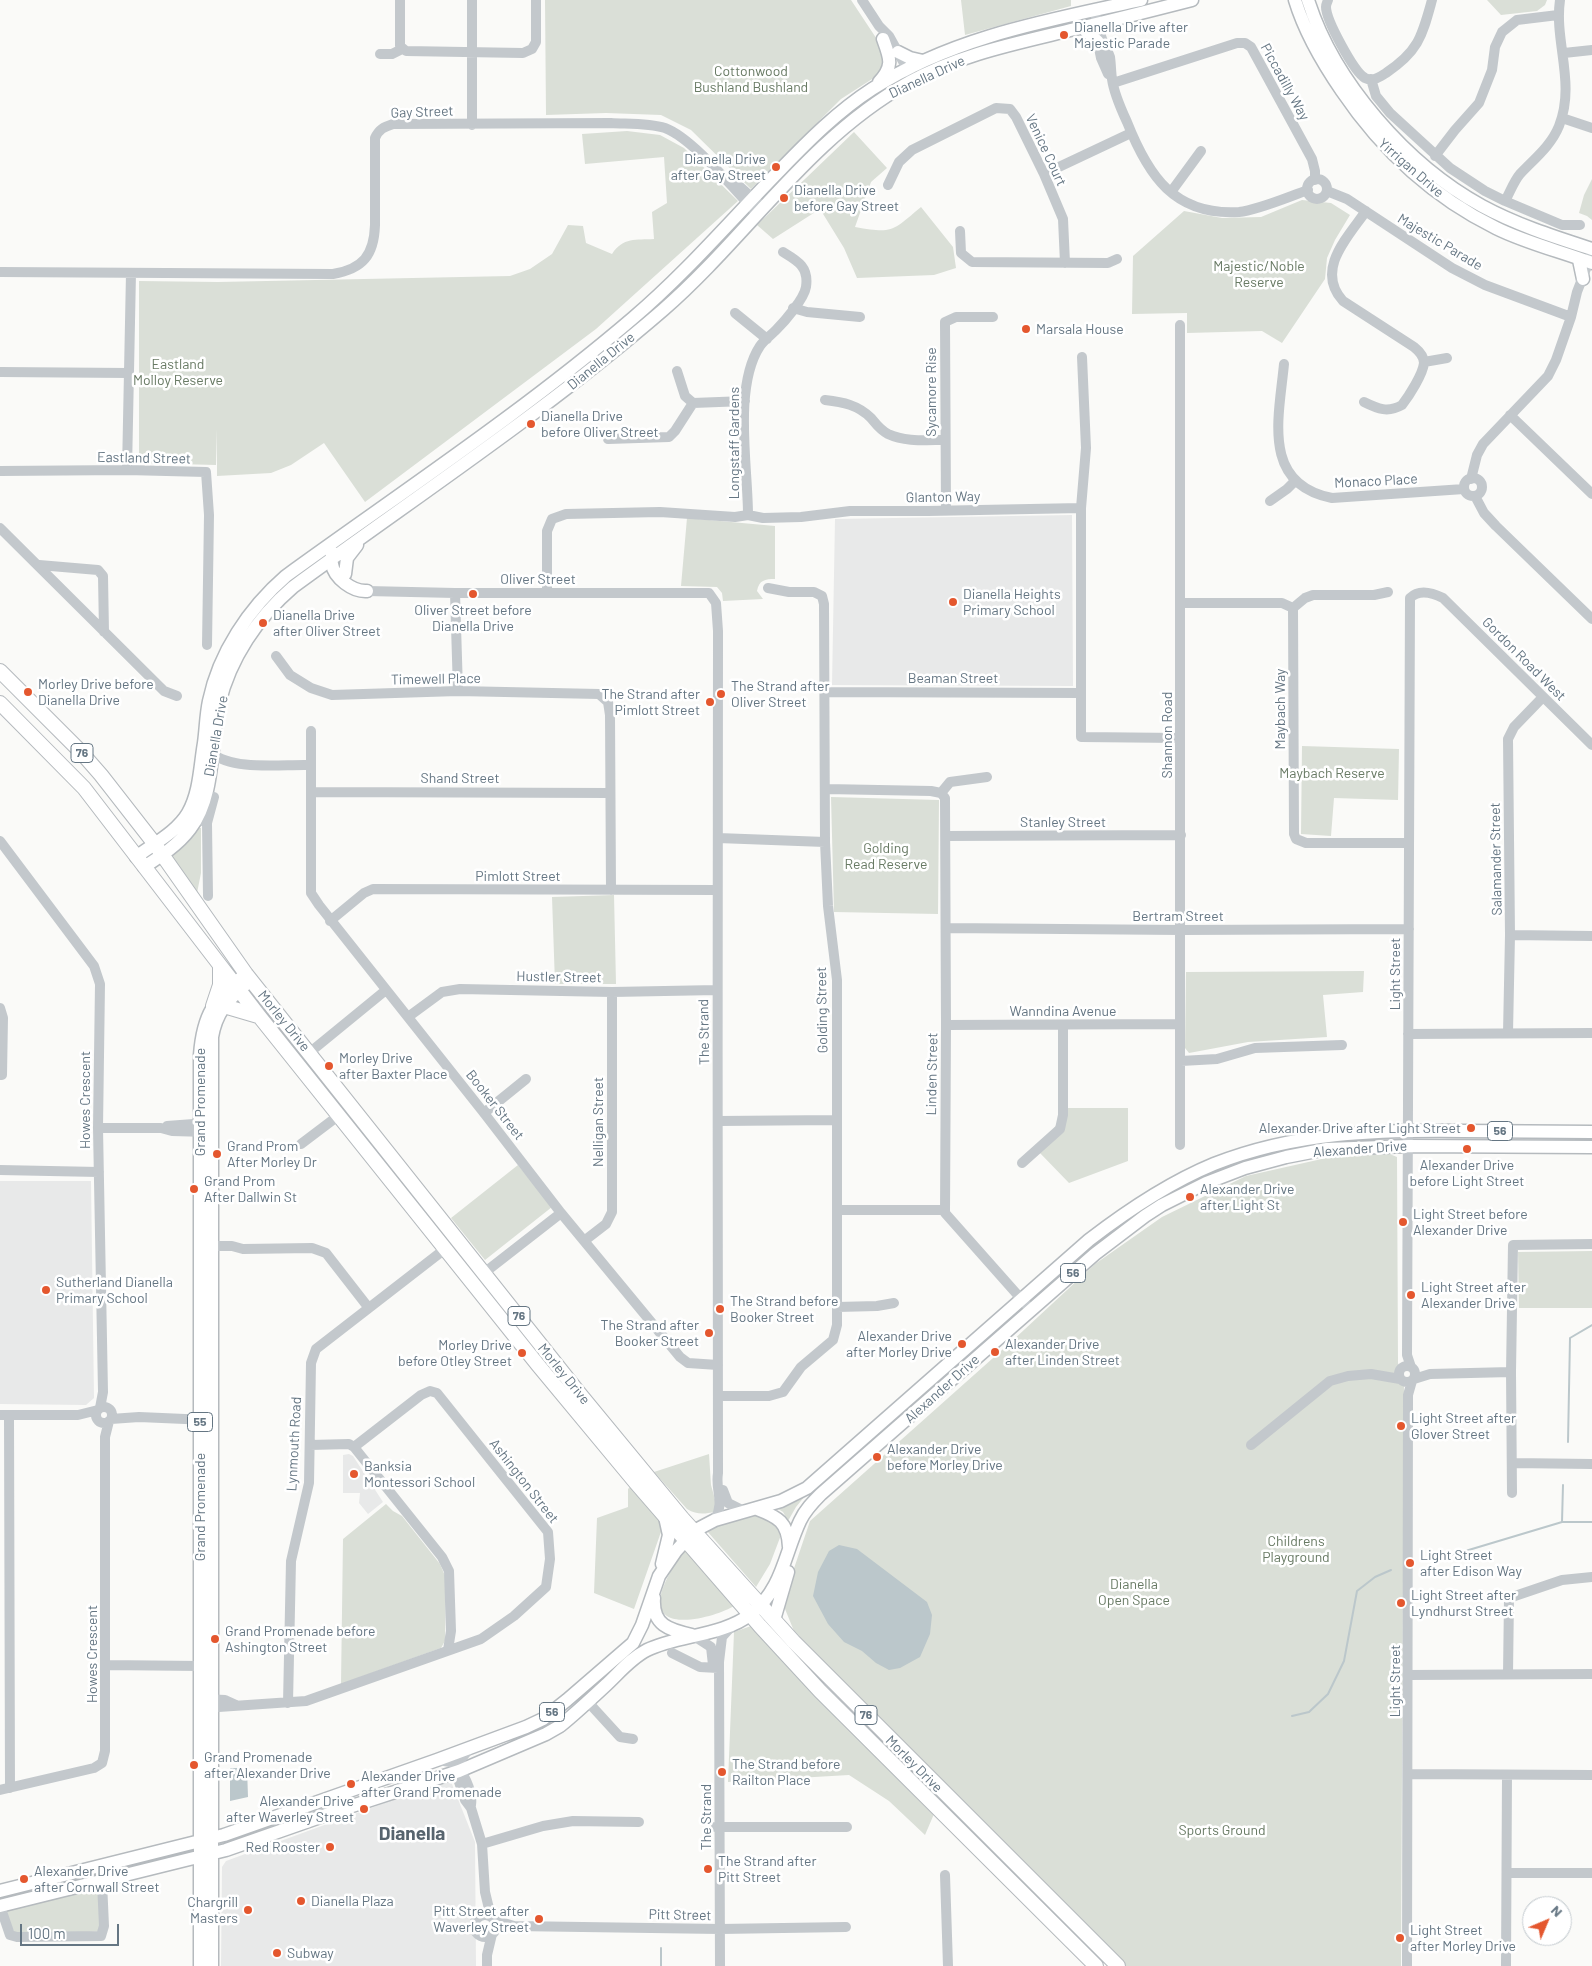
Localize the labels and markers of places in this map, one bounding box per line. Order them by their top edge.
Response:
place label: Dianella Drive after Majestic Parade [1074,19,1188,52]
marker: Dianella Drive after Majestic Parade [1058,29,1070,41]
place label: Dianella Drive after Gay Street [671,151,766,184]
marker: Dianella Drive after Gay Street [770,161,782,173]
place label: Dianella Drive before Gay Street [794,182,899,214]
marker: Dianella Drive before Gay Street [778,192,790,204]
place label: Marsala House [1036,321,1124,337]
marker: Marsala House [1020,323,1032,335]
place label: Dianella Drive before Oliver Street [541,408,659,441]
marker: Dianella Drive before Oliver Street [525,418,537,430]
place label: Dianella Heights Primary School [963,586,1061,618]
marker: Oliver Street before Dianella Drive [467,588,479,600]
marker: Dianella Heights Primary School [947,596,959,608]
place label: Oliver Street before Dianella Drive [414,602,532,634]
place label: Dianella Drive after Oliver Street [273,607,381,640]
marker: Dianella Drive after Oliver Street [257,617,269,629]
place label: Morley Drive before Dianella Drive [38,676,154,709]
place label: The Strand after Oliver Street [731,678,830,710]
marker: Morley Drive before Dianella Drive [22,686,34,698]
place label: The Strand after Pimlott Street [601,686,700,719]
marker: The Strand after Oliver Street [715,688,727,700]
marker: The Strand after Pimlott Street [704,696,716,708]
place label: Morley Drive after Baxter Place [339,1050,447,1082]
marker: Morley Drive after Baxter Place [323,1060,335,1072]
place label: Alexander Drive after Light Street [1259,1120,1461,1136]
marker: Alexander Drive after Light Street [1465,1122,1477,1134]
place label: Grand Prom After Morley Dr [227,1138,317,1170]
marker: Alexander Drive before Light Street [1461,1143,1473,1155]
marker: Grand Prom After Morley Dr [211,1148,223,1160]
place label: Alexander Drive before Light Street [1410,1157,1524,1190]
place label: Grand Prom After Dallwin St [204,1173,297,1206]
place label: Alexander Drive after Light St [1200,1181,1294,1214]
marker: Grand Prom After Dallwin St [188,1183,200,1195]
marker: Alexander Drive after Light St [1184,1191,1196,1203]
place label: Light Street before Alexander Drive [1413,1206,1528,1238]
marker: Light Street before Alexander Drive [1397,1216,1409,1228]
place label: Sutherland Dianella Primary School [56,1274,173,1306]
place label: Light Street after Alexander Drive [1421,1279,1526,1311]
marker: Sutherland Dianella Primary School [40,1284,52,1296]
marker: Light Street after Alexander Drive [1405,1289,1417,1301]
place label: The Strand before Booker Street [730,1293,838,1325]
marker: The Strand before Booker Street [714,1303,726,1315]
place label: The Strand after Booker Street [600,1317,699,1350]
marker: The Strand after Booker Street [703,1327,715,1339]
place label: Alexander Drive after Morley Drive [846,1328,952,1360]
place label: Alexander Drive after Linden Street [1005,1336,1120,1368]
place label: Morley Drive before Otley Street [398,1337,512,1370]
marker: Alexander Drive after Morley Drive [956,1338,968,1350]
marker: Alexander Drive after Linden Street [989,1346,1001,1358]
marker: Morley Drive before Otley Street [516,1347,528,1359]
place label: Light Street after Glover Street [1411,1410,1516,1442]
marker: Light Street after Glover Street [1395,1420,1407,1432]
place label: Alexander Drive before Morley Drive [887,1441,1003,1474]
marker: Alexander Drive before Morley Drive [871,1451,883,1463]
place label: Banksia Montessori School [364,1458,475,1490]
marker: Banksia Montessori School [348,1468,360,1480]
place label: Light Street after Edison Way [1420,1547,1522,1580]
marker: Light Street after Edison Way [1404,1557,1416,1569]
place label: Light Street after Lyndhurst Street [1411,1587,1516,1620]
marker: Light Street after Lyndhurst Street [1395,1597,1407,1609]
place label: Grand Promenade before Ashington Street [225,1623,376,1655]
marker: Grand Promenade before Ashington Street [209,1633,221,1645]
place label: Grand Promenade after Alexander Drive [204,1749,331,1781]
place label: The Strand before Railton Place [732,1756,840,1788]
marker: Grand Promenade after Alexander Drive [188,1759,200,1771]
marker: The Strand before Railton Place [716,1766,728,1778]
place label: Alexander Drive after Grand Promenade [361,1768,502,1800]
marker: Alexander Drive after Grand Promenade [345,1778,357,1790]
place label: Alexander Drive after Waverley Street [226,1793,354,1825]
marker: Alexander Drive after Waverley Street [358,1803,370,1815]
place label: Red Rooster [246,1839,320,1855]
marker: Red Rooster [324,1841,336,1853]
place label: The Strand after Pitt Street [718,1853,817,1885]
place label: Alexander Drive after Cornwall Street [34,1863,160,1895]
marker: The Strand after Pitt Street [702,1863,714,1875]
marker: Alexander Drive after Cornwall Street [18,1873,30,1885]
place label: Dianella Plaza [311,1893,394,1909]
place label: Chargrill Masters [187,1894,238,1926]
marker: Dianella Plaza [295,1895,307,1907]
place label: Pitt Street after Waverley Street [433,1903,529,1935]
marker: Chargrill Masters [242,1904,254,1916]
marker: Pitt Street after Waverley Street [533,1913,545,1925]
place label: Light Street after Morley Drive [1410,1922,1516,1954]
marker: Light Street after Morley Drive [1394,1932,1406,1944]
place label: Subway [287,1945,334,1961]
marker: Subway [271,1947,283,1959]

